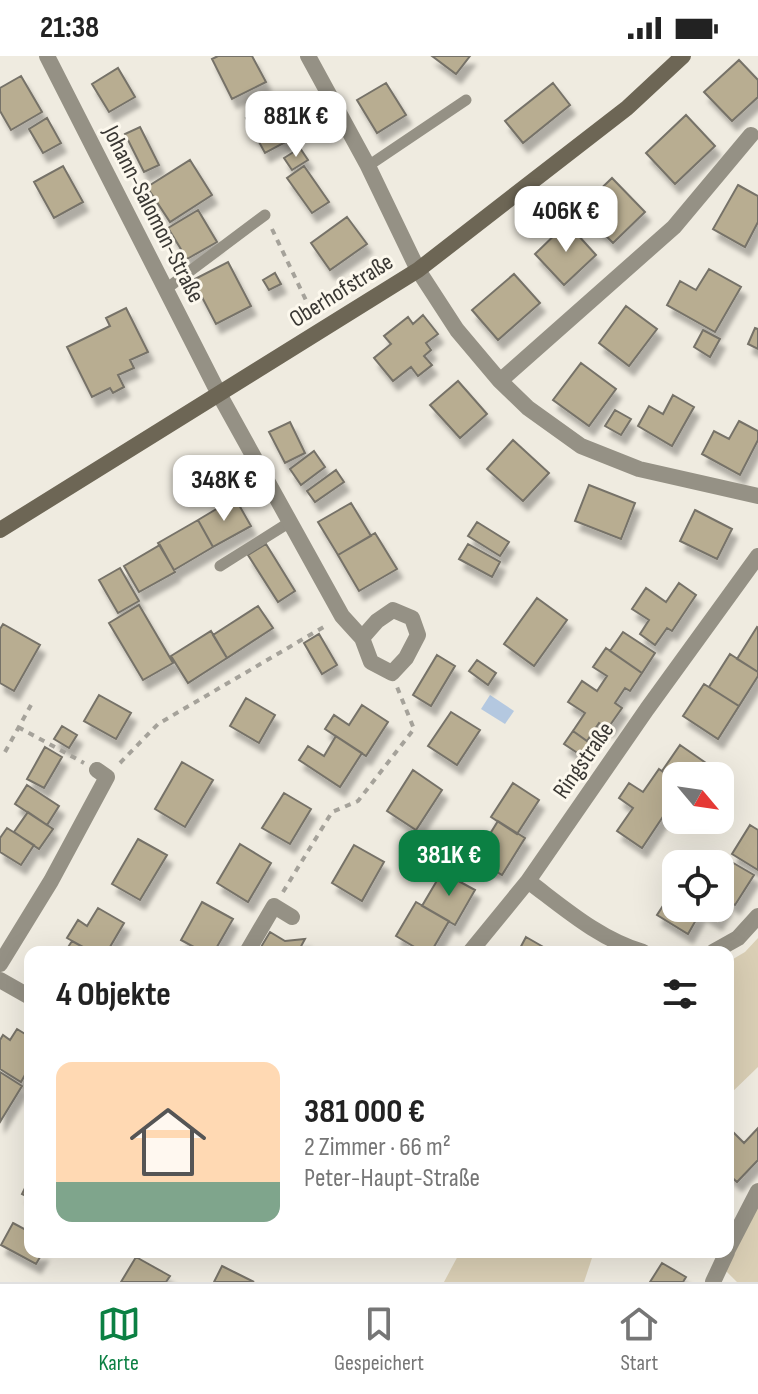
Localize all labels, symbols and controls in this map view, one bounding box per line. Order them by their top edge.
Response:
text: 21:38 [40,10,99,46]
pin: 881K € [231,91,361,159]
text: 881K € [263,101,329,132]
street label: Johann-Salomon-Straße [96,120,211,308]
pin: 406K € [501,186,631,254]
text: 406K € [533,196,599,227]
street label: Oberhofstraße [284,247,398,334]
pin: 348K € [159,455,289,523]
text: 348K € [191,465,257,496]
street label: Ringstraße [547,716,620,804]
north arrow [662,762,734,834]
map controls [662,762,734,922]
pin: 381K € [384,830,514,898]
text: 381K € [417,840,481,871]
button: locate [662,850,734,922]
icon: filters [658,972,702,1016]
text: 4 Objekte [56,974,171,1015]
text: 381 000 € [304,1091,425,1132]
icon: home [120,1094,216,1190]
text: 2 Zimmer · 66 m² [304,1132,451,1163]
text: Peter-Haupt-Straße [304,1163,480,1194]
tab: Karte [97,1302,141,1377]
tab: Gespeichert [334,1302,424,1377]
tab: Start [617,1302,661,1377]

